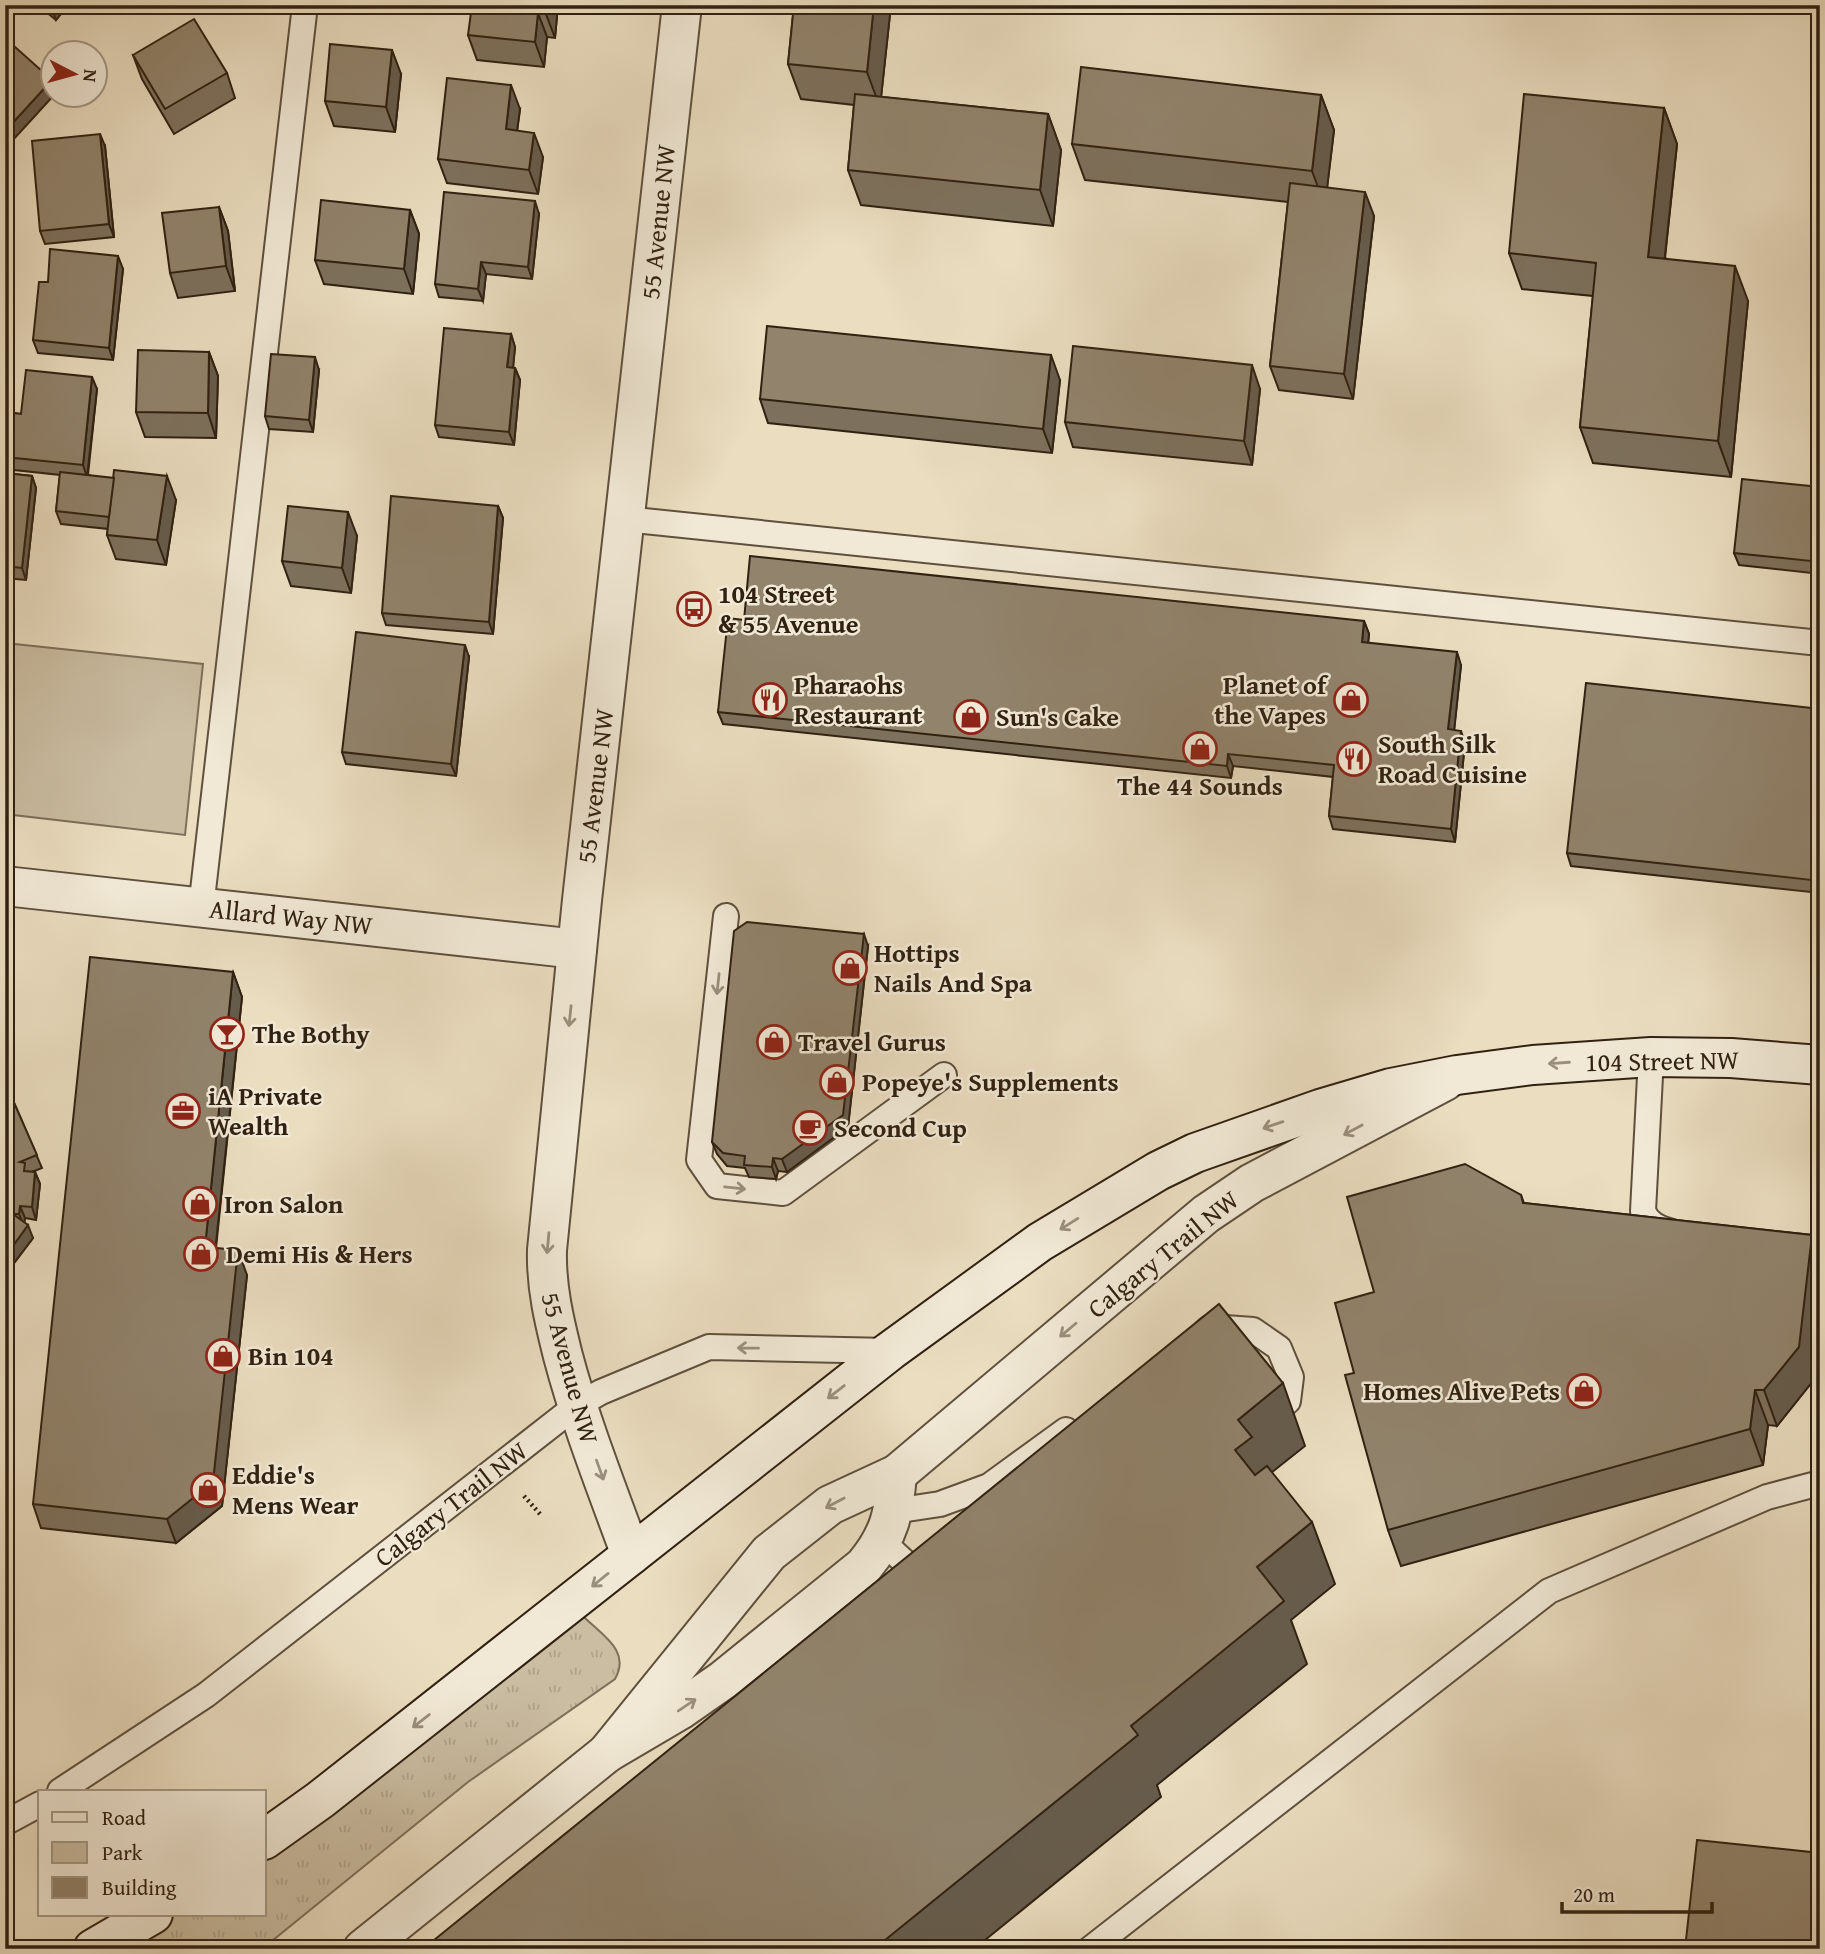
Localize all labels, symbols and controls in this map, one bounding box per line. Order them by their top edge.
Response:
north arrow [38,38,108,108]
text: N [76,68,105,84]
street label: 55 Avenue NW [630,143,685,301]
place label: 104 Street & 55 Avenue [718,574,859,643]
bus stop icon: 104 Street & 55 Avenue [675,590,713,628]
place label: Pharaohs Restaurant [794,665,923,734]
place label: Planet of the Vapes [1214,665,1329,734]
restaurant icon: Pharaohs Restaurant [751,681,789,719]
shop icon: Planet of the Vapes [1332,681,1370,719]
place label: Sun's Cake [996,697,1119,736]
shop icon: Sun's Cake [952,698,990,736]
street label: 55 Avenue NW [566,706,623,865]
place label: South Silk Road Cuisine [1378,724,1527,793]
shop icon: The 44 Sounds [1181,730,1219,768]
restaurant icon: South Silk Road Cuisine [1335,740,1373,778]
place label: The 44 Sounds [1117,766,1283,805]
street label: Allard Way NW [208,889,375,944]
place label: Hottips Nails And Spa [874,933,1033,1002]
shop icon: Hottips Nails And Spa [831,949,869,987]
one-way arrow [712,972,725,994]
one-way arrow [563,1005,576,1027]
place label: The Bothy [252,1014,370,1053]
bar icon: The Bothy [208,1015,246,1053]
place label: Travel Gurus [798,1022,946,1061]
shop icon: Travel Gurus [755,1023,793,1061]
street label: 104 Street NW [1585,1040,1739,1081]
one-way arrow [1548,1057,1570,1070]
place label: Popeye's Supplements [862,1062,1119,1101]
shop icon: Popeye's Supplements [818,1063,856,1101]
place label: iA Private Wealth [208,1076,323,1145]
office icon: iA Private Wealth [164,1092,202,1130]
place label: Second Cup [834,1108,967,1147]
cafe icon: Second Cup [791,1109,829,1147]
one-way arrow [1262,1120,1284,1132]
one-way arrow [1344,1123,1364,1137]
street label: Calgary Trail NW [1078,1180,1247,1327]
one-way arrow [723,1181,746,1194]
place label: Iron Salon [224,1184,344,1223]
shop icon: Iron Salon [181,1185,219,1223]
one-way arrow [1060,1218,1080,1232]
one-way arrow [541,1231,554,1254]
place label: Demi His & Hers [226,1234,413,1273]
shop icon: Demi His & Hers [182,1235,220,1273]
street label: 55 Avenue NW [532,1288,609,1448]
one-way arrow [1059,1322,1077,1338]
place label: Bin 104 [248,1336,334,1375]
shop icon: Bin 104 [204,1337,242,1375]
one-way arrow [737,1341,760,1354]
place label: Homes Alive Pets [1363,1371,1560,1410]
shop icon: Homes Alive Pets [1565,1372,1603,1410]
one-way arrow [827,1385,845,1400]
street label: Calgary Trail NW [366,1431,536,1576]
place label: Eddie's Mens Wear [232,1455,359,1524]
one-way arrow [595,1459,607,1481]
shop icon: Eddie's Mens Wear [189,1471,227,1509]
one-way arrow [825,1497,846,1510]
one-way arrow [592,1572,610,1588]
one-way arrow [677,1698,696,1713]
one-way arrow [413,1713,431,1728]
legend [38,1790,266,1916]
text: Road [102,1802,147,1833]
text: Park [102,1837,143,1868]
scale bar [1562,1870,1713,1914]
text: Building [102,1872,177,1903]
text: 20 m [1573,1879,1615,1910]

